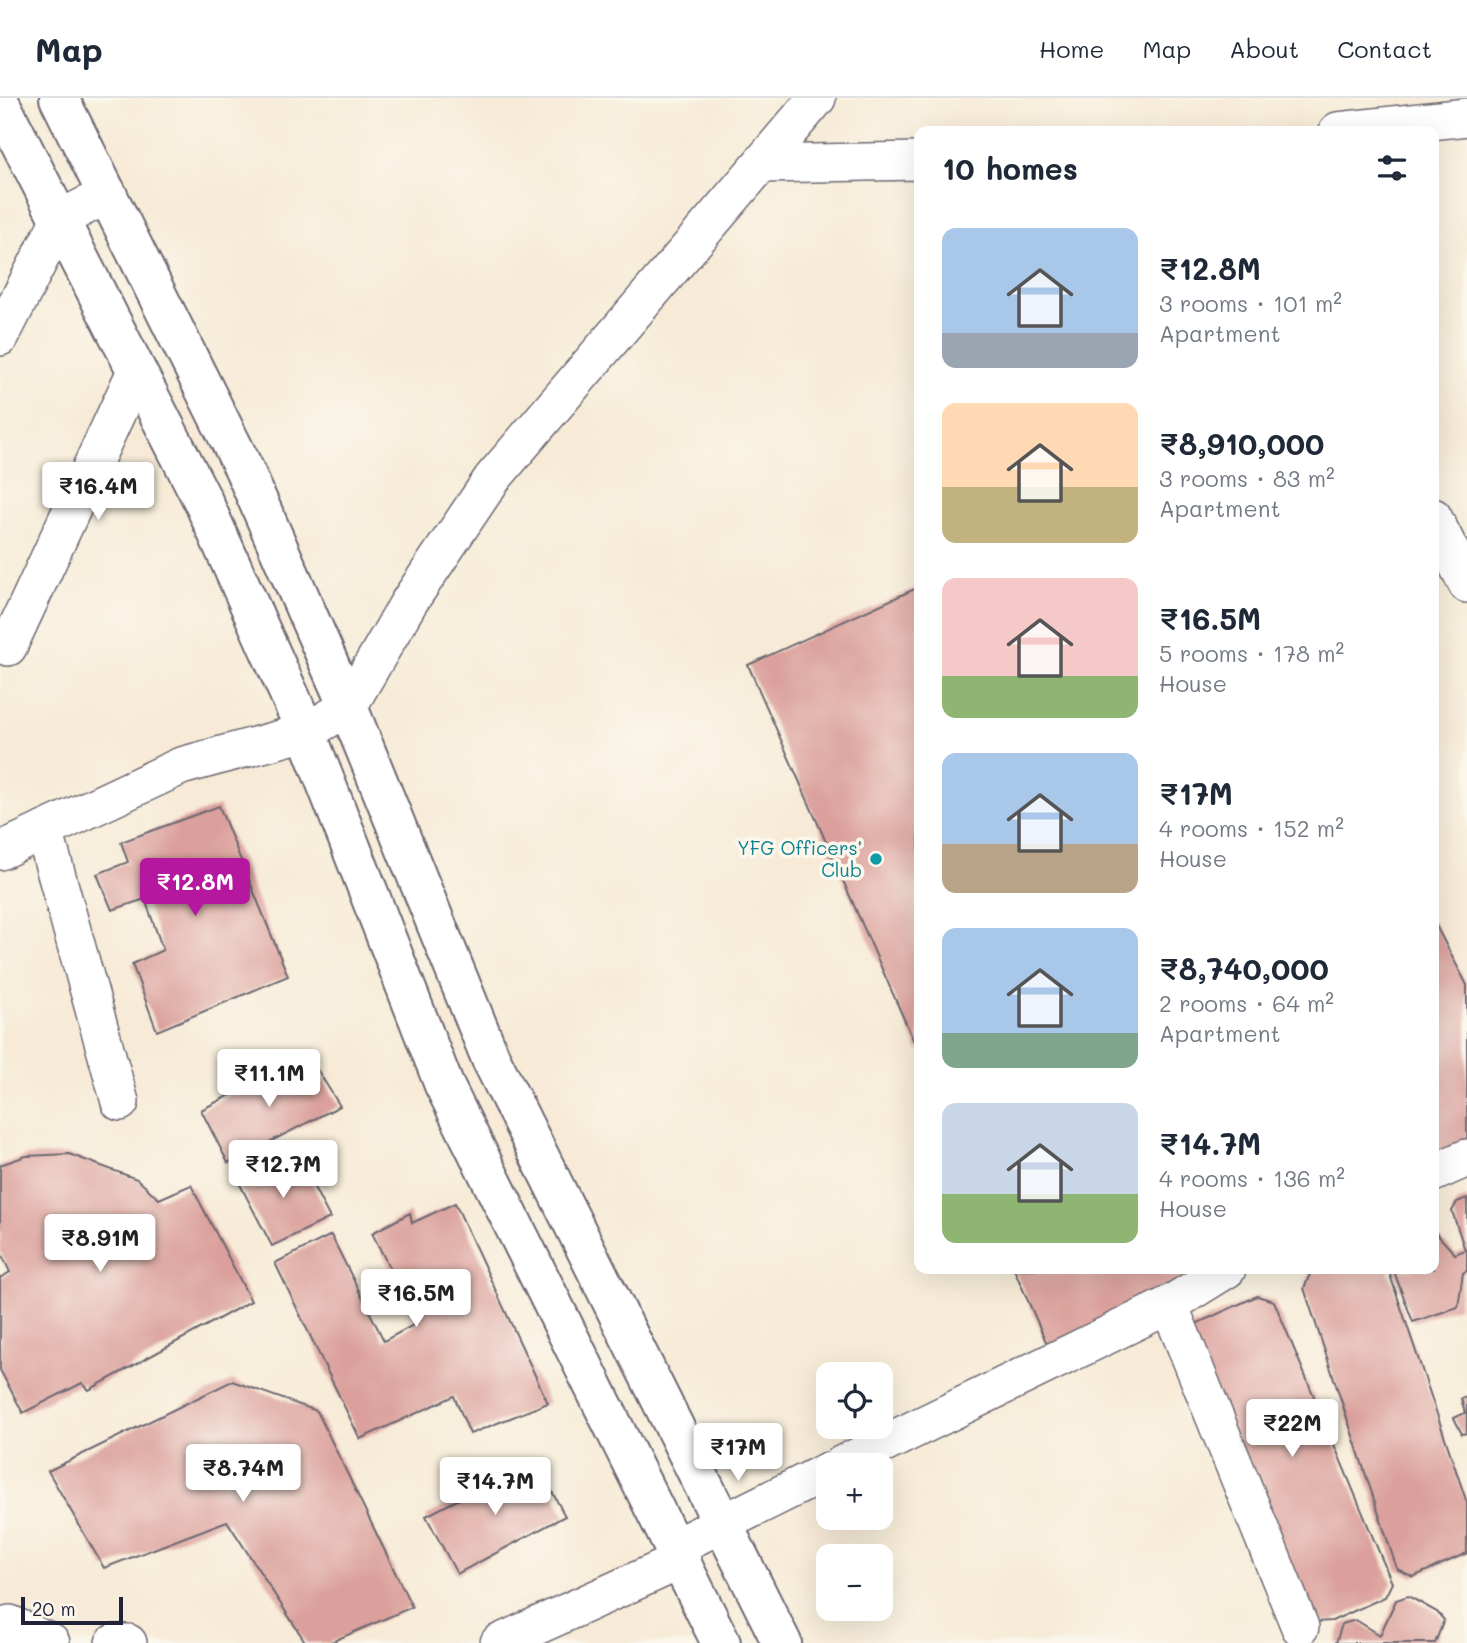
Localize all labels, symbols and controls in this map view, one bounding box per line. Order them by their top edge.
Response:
text: Map [35,27,103,70]
text: Home [1039,33,1104,64]
text: Map [1142,33,1191,64]
text: About [1229,33,1299,64]
text: Contact [1337,33,1432,64]
text: 10 homes [942,148,1078,188]
icon: filters [1373,149,1411,187]
text: ₹12.8M [1159,248,1261,288]
icon: home [998,256,1082,340]
text: 3 rooms · 101 m² [1159,288,1342,318]
text: Apartment [1159,318,1281,348]
text: ₹8,910,000 [1159,423,1324,463]
icon: home [998,431,1082,515]
pin: ₹16.4M [41,462,155,522]
text: 3 rooms · 83 m² [1159,463,1335,493]
text: ₹16.4M [58,470,138,500]
text: Apartment [1159,493,1281,523]
text: ₹16.5M [1159,598,1261,638]
icon: home [998,606,1082,690]
text: 5 rooms · 178 m² [1159,638,1344,668]
text: House [1159,668,1227,698]
text: ₹17M [1159,773,1233,813]
icon: home [998,781,1082,865]
text: 4 rooms · 152 m² [1159,813,1344,843]
place label: YFG Officers' Club [737,835,862,882]
text: House [1159,843,1227,873]
marker: YFG Officers' Club [868,851,884,867]
pin: ₹12.8M [138,858,252,918]
text: ₹12.8M [156,866,234,896]
text: ₹8,740,000 [1159,948,1329,988]
icon: home [998,956,1082,1040]
text: 2 rooms · 64 m² [1159,988,1334,1018]
text: Apartment [1159,1018,1281,1048]
pin: ₹11.1M [212,1049,326,1109]
text: ₹11.1M [233,1057,305,1087]
text: ₹14.7M [1159,1123,1261,1163]
icon: home [998,1131,1082,1215]
pin: ₹12.7M [226,1140,340,1200]
text: ₹12.7M [245,1148,321,1178]
text: 4 rooms · 136 m² [1159,1163,1345,1193]
text: House [1159,1193,1227,1223]
pin: ₹8.91M [43,1214,157,1274]
text: ₹8.91M [60,1222,140,1252]
pin: ₹16.5M [359,1270,473,1329]
text: ₹16.5M [377,1277,455,1307]
map controls [816,1362,893,1621]
button: locate [816,1362,893,1439]
pin: ₹22M [1251,1400,1333,1459]
text: ₹22M [1262,1407,1322,1437]
pin: ₹17M [697,1424,779,1483]
text: ₹17M [710,1431,766,1461]
pin: ₹8.74M [186,1444,300,1504]
text: ₹8.74M [202,1452,284,1482]
button: + [816,1453,893,1530]
pin: ₹14.7M [438,1458,552,1517]
text: ₹14.7M [456,1465,534,1495]
button: − [816,1544,893,1621]
scale bar [21,1594,122,1626]
text: 20 m [32,1596,76,1621]

